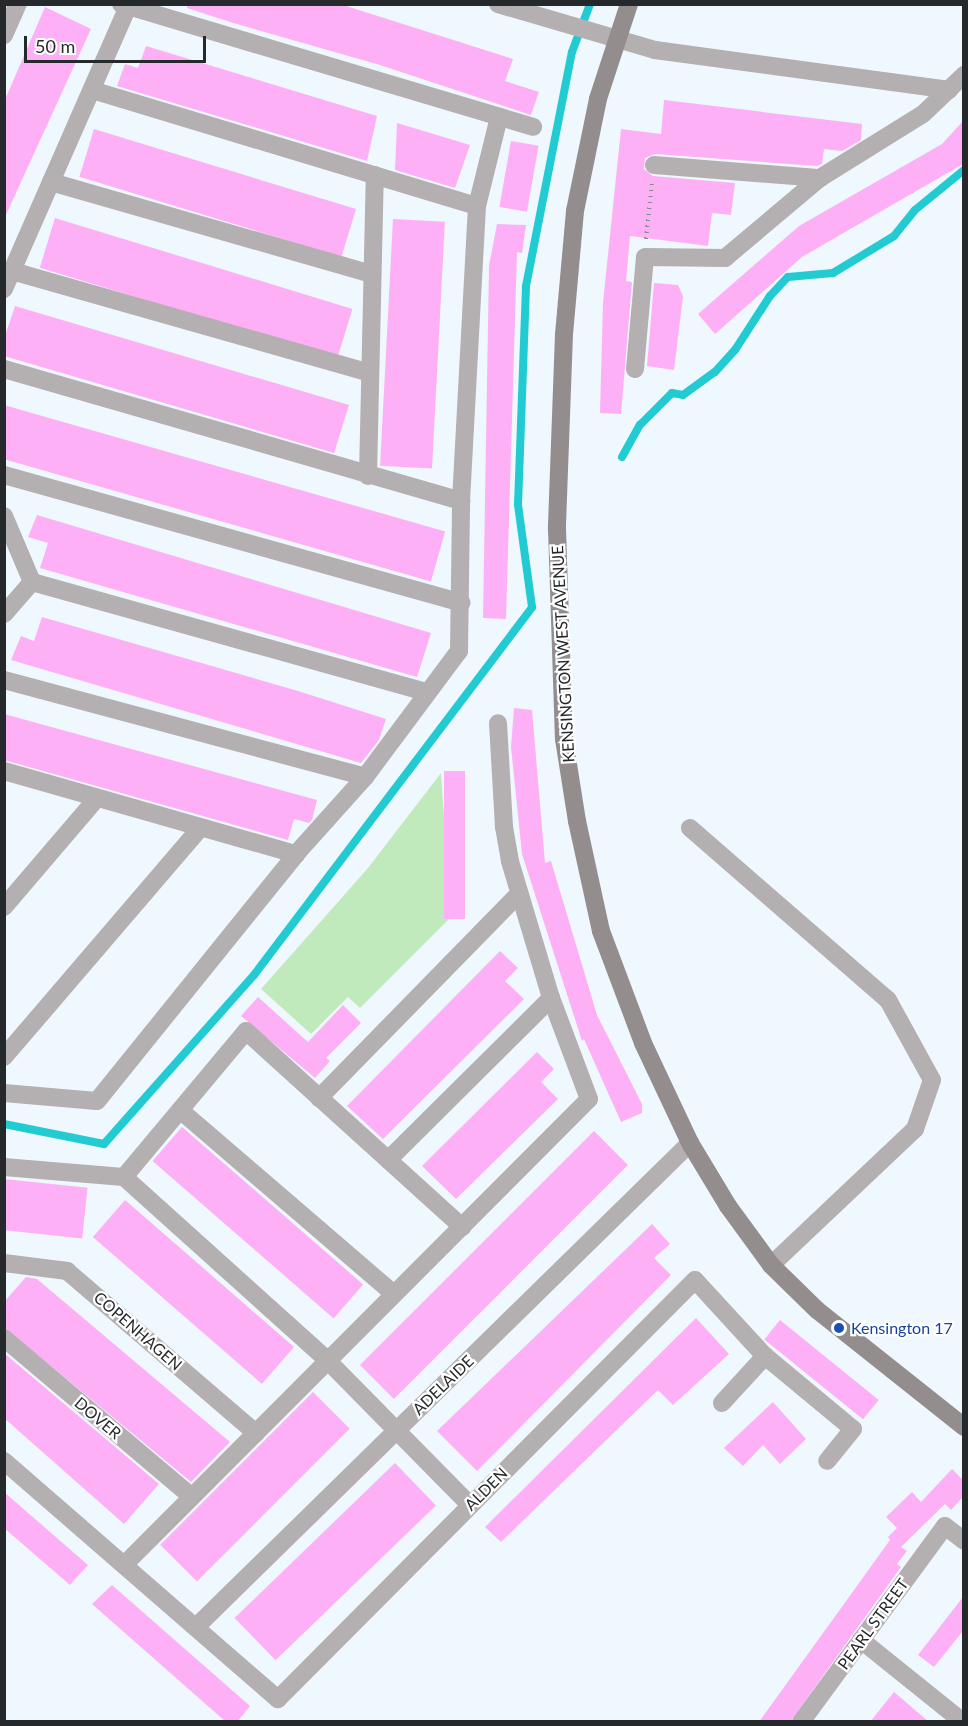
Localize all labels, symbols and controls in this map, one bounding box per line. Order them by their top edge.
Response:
scale bar [27,24,208,62]
text: 50 m [35,35,75,57]
street label: KENSINGTON WEST AVENUE [548,544,578,764]
street label: COPENHAGEN [90,1288,186,1374]
place label: Kensington 17 [851,1318,953,1338]
marker: Kensington 17 [832,1321,846,1335]
street label: ADELAIDE [409,1351,477,1419]
street label: DOVER [71,1393,125,1443]
street label: ALDEN [461,1464,511,1514]
street label: PEARL STREET [833,1575,913,1673]

